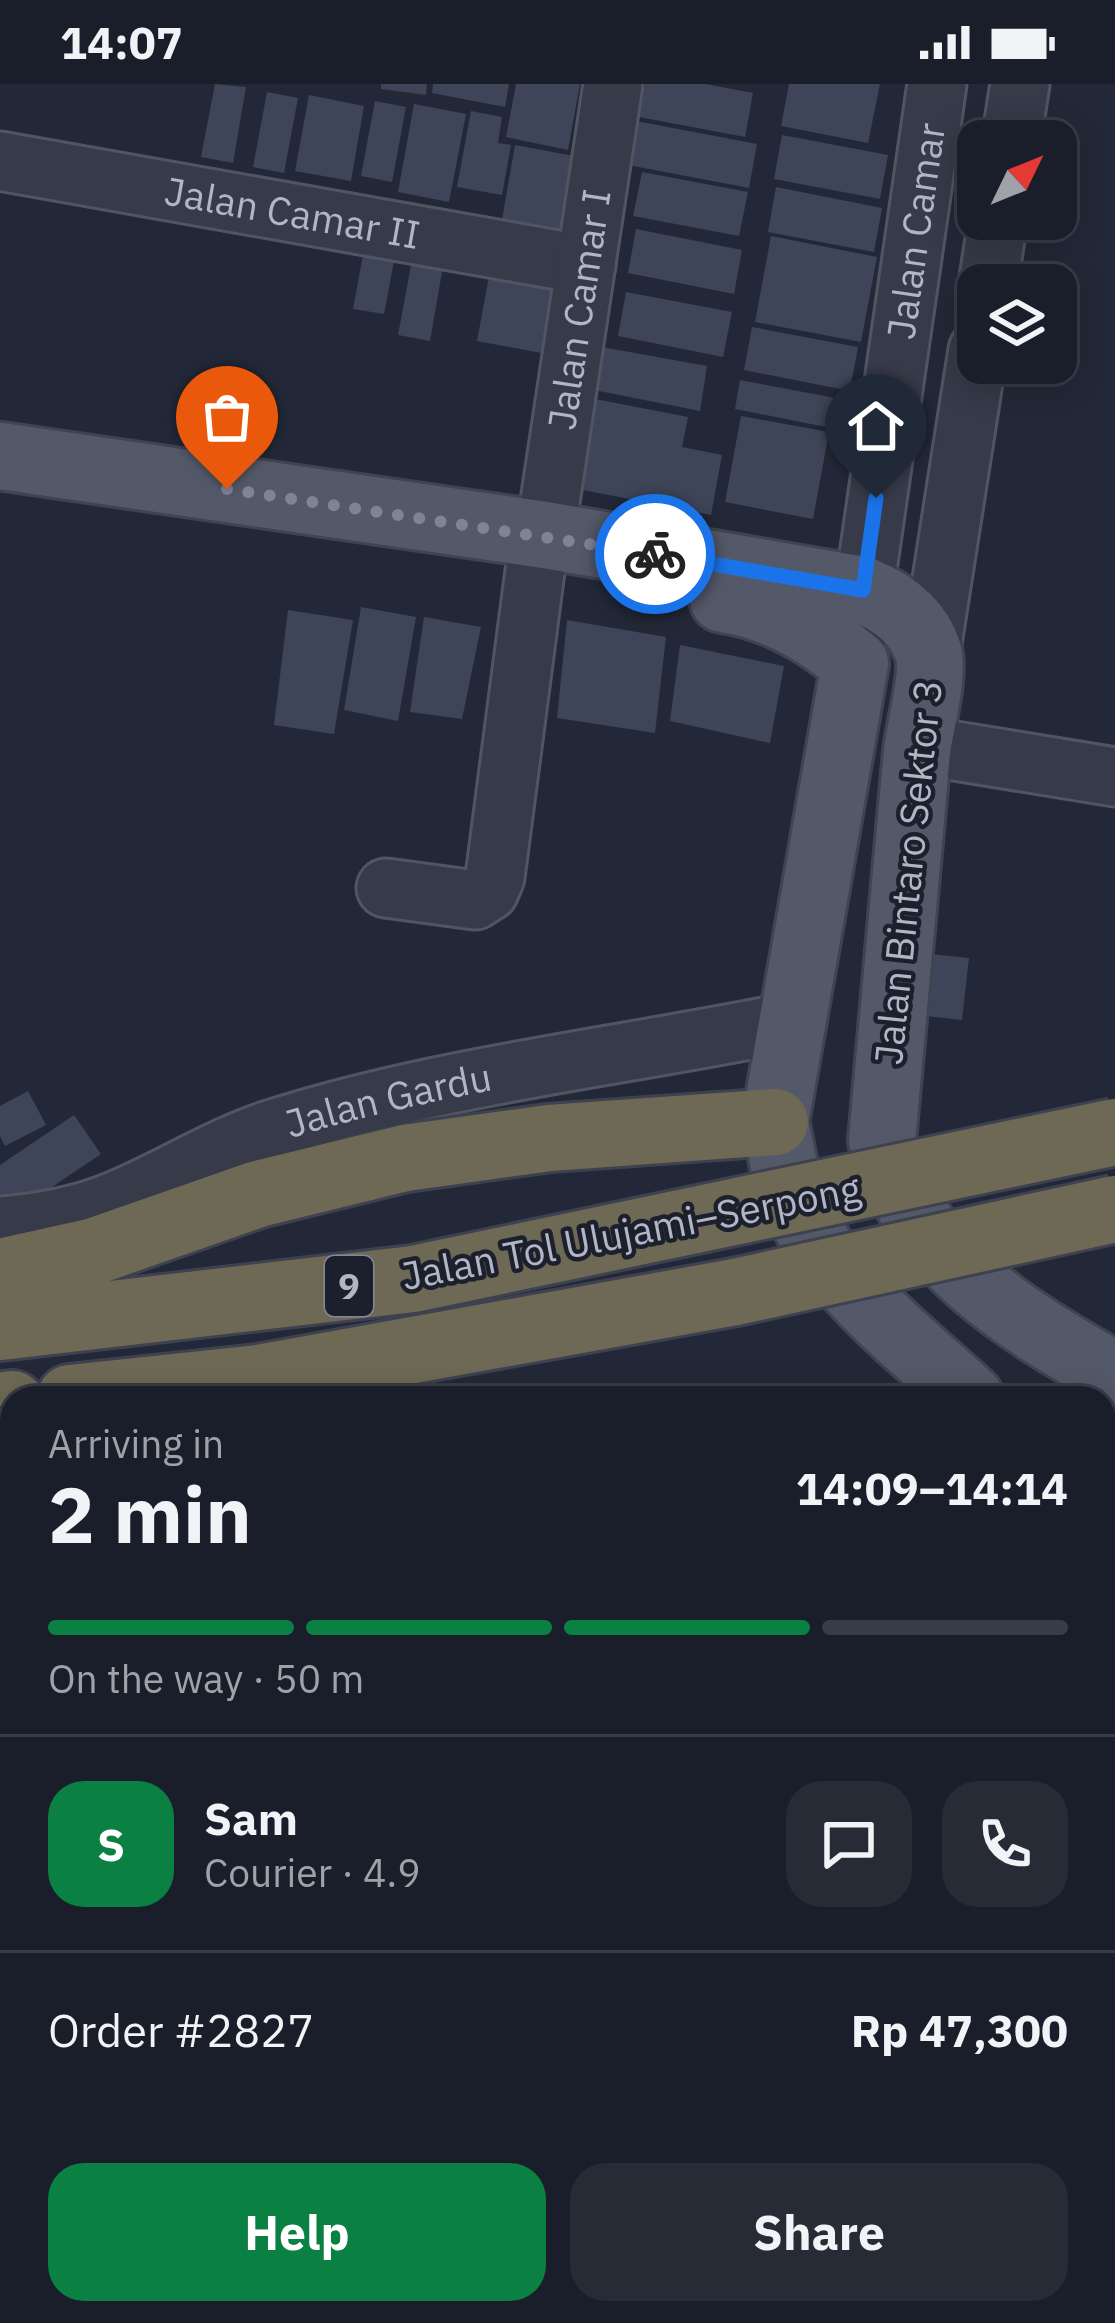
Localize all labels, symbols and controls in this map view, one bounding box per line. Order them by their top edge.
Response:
text: 14:07 [60,13,183,71]
street label: Jalan Camar [875,120,956,343]
north arrow [957,120,1077,240]
map controls [957,120,1077,384]
street label: Jalan Camar II [161,165,424,260]
street label: Jalan Camar I [535,186,622,433]
button: layers [957,264,1077,384]
pin [176,366,278,489]
pin [825,375,927,498]
icon: bag [194,384,260,450]
icon: home [843,393,909,459]
courier [595,494,715,614]
icon: bike [622,521,688,587]
street label: Jalan Bintaro Sektor 3 [862,677,953,1067]
street label: Jalan Gardu [279,1050,496,1149]
street label: Jalan Tol Ulujami–Serpong [397,1162,865,1301]
road number: 9 [325,1256,373,1316]
text: Arriving in [48,1418,224,1469]
text: 14:09–14:14 [796,1459,1068,1517]
text: 2 min [48,1463,252,1564]
text: On the way · 50 m [48,1653,364,1704]
button: chat [786,1781,912,1907]
button: phone [942,1781,1068,1907]
text: Sam [204,1789,298,1847]
text: S [97,1815,125,1873]
text: Courier · 4.9 [204,1847,421,1898]
text: Order #2827 [48,2001,314,2059]
text: Rp 47,300 [851,2001,1068,2059]
button: Help [48,2163,546,2301]
button: Share [570,2163,1068,2301]

